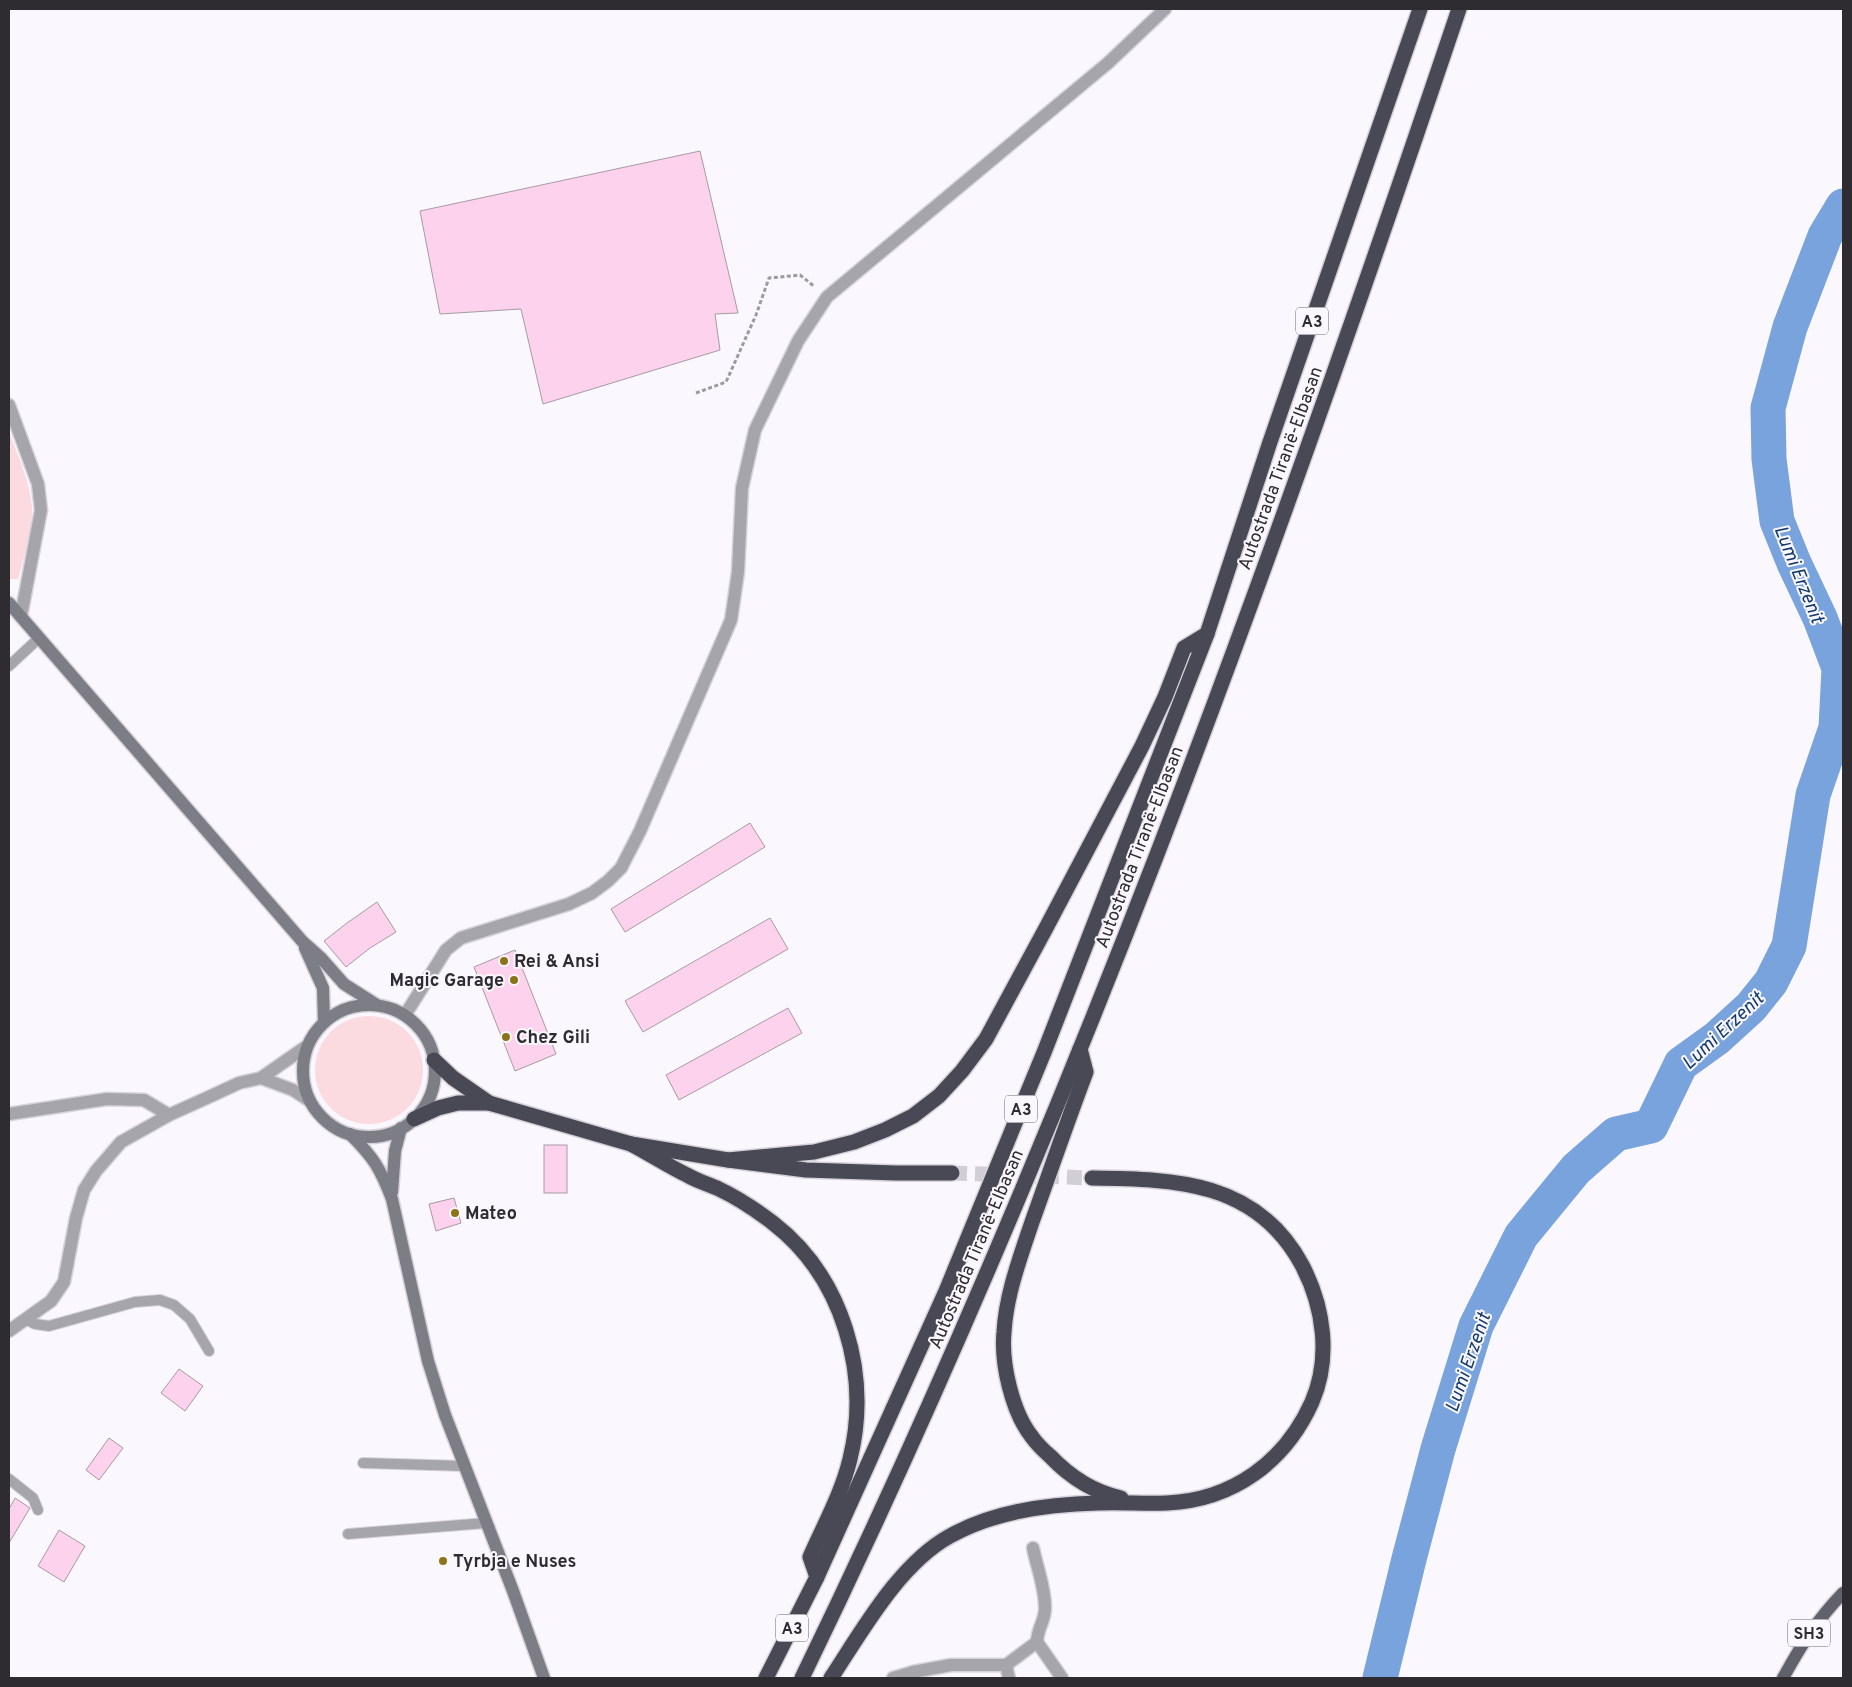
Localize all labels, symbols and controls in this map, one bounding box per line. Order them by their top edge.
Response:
road number: A3 [1296,308,1328,334]
street label: Autostrada Tiranë-Elbasan [1234,364,1329,573]
water label: Lumi Erzenit [1768,522,1829,628]
street label: Autostrada Tiranë-Elbasan [1091,743,1190,952]
place label: Rei & Ansi [514,951,600,974]
marker: Rei & Ansi [498,955,510,967]
place label: Magic Garage [389,970,504,993]
marker: Magic Garage [508,974,520,986]
water label: Lumi Erzenit [1677,987,1770,1076]
place label: Chez Gili [516,1027,590,1050]
marker: Chez Gili [500,1031,512,1043]
road number: A3 [1005,1096,1037,1122]
street label: Autostrada Tiranë-Elbasan [925,1146,1030,1353]
place label: Mateo [465,1203,517,1226]
marker: Mateo [449,1207,461,1219]
water label: Lumi Erzenit [1441,1309,1497,1415]
place label: Tyrbja e Nuses [453,1551,576,1574]
marker: Tyrbja e Nuses [437,1555,449,1567]
road number: A3 [776,1615,808,1642]
road number: SH3 [1788,1620,1830,1646]

